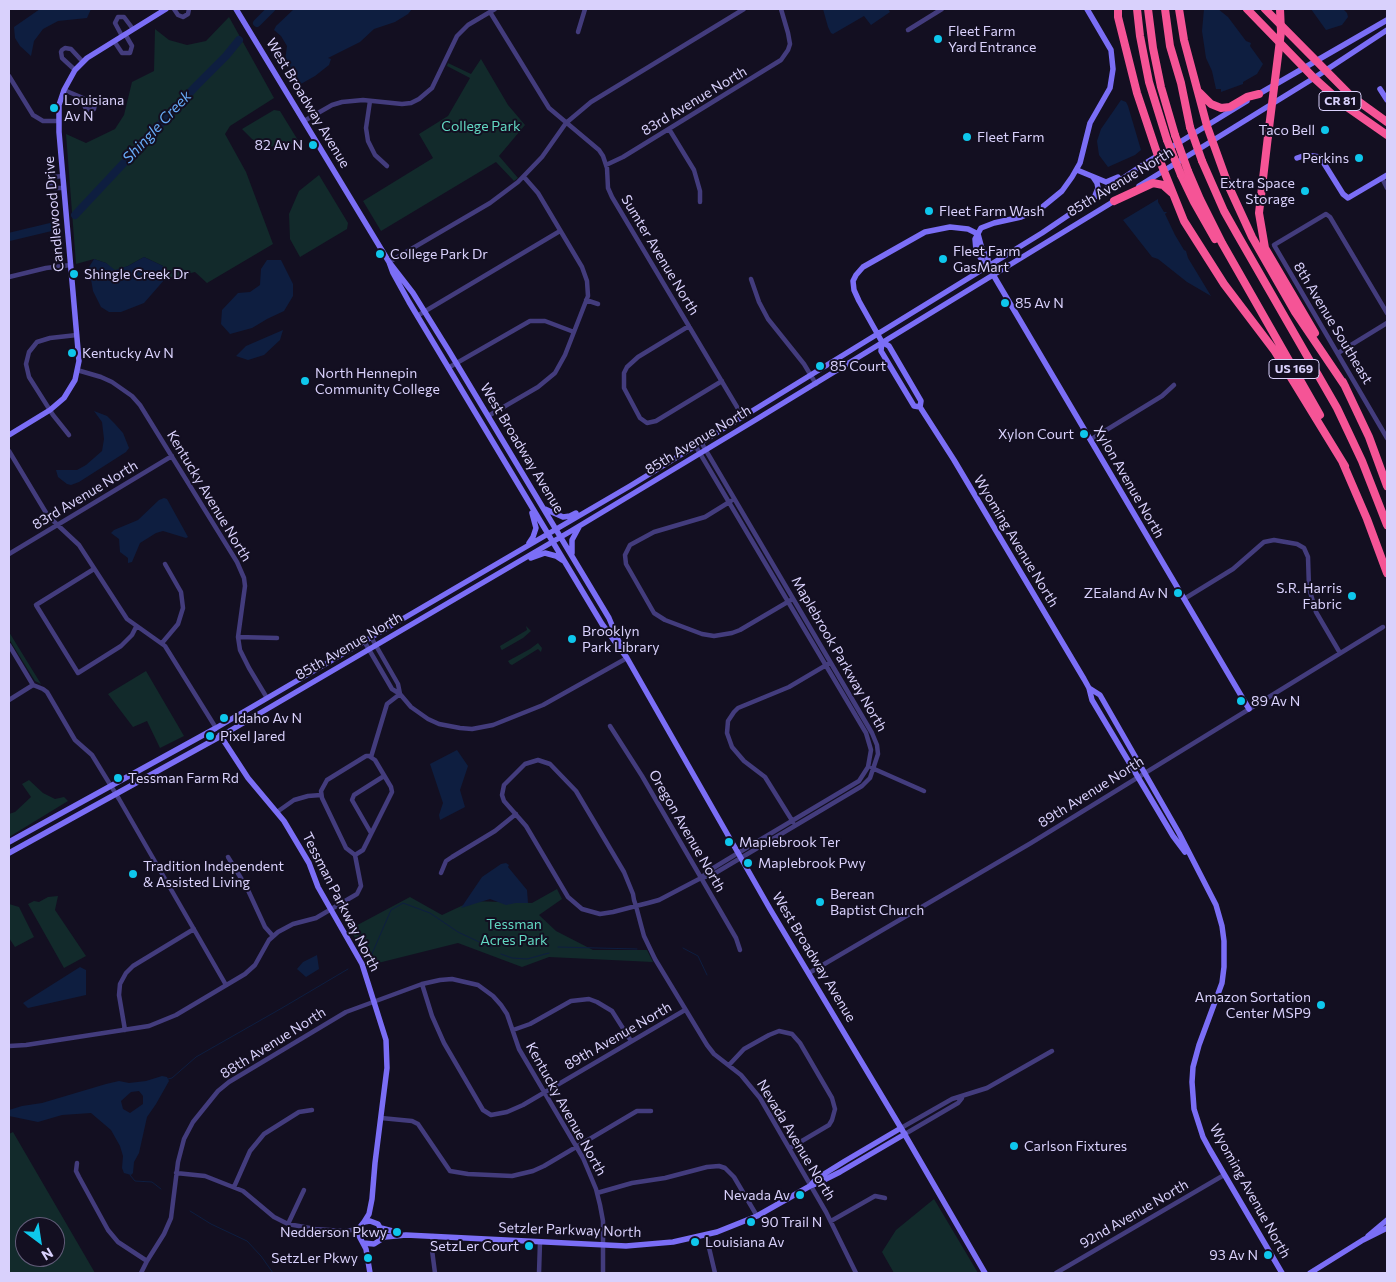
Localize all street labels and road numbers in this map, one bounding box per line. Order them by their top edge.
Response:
street label: West Broadway Avenue [263,35,353,171]
street label: 83rd Avenue North [638,63,750,139]
road number: CR 81 [1319,92,1361,110]
street label: 85th Avenue North [1064,144,1176,220]
street label: Candlewood Drive [41,155,67,273]
street label: Sumter Avenue North [617,192,703,318]
street label: 8th Avenue Southeast [1290,259,1376,387]
road number: US 169 [1269,359,1319,378]
street label: West Broadway Avenue [477,380,567,516]
street label: 85th Avenue North [642,402,754,478]
street label: Xylon Avenue North [1090,423,1168,541]
street label: Kentucky Avenue North [163,427,255,565]
street label: 83rd Avenue North [29,457,141,533]
street label: Wyoming Avenue North [970,472,1062,610]
street label: Maplebrook Parkway North [788,574,890,734]
street label: 85th Avenue North [293,609,405,683]
street label: 89th Avenue North [1035,753,1147,831]
street label: Oregon Avenue North [645,767,729,895]
street label: Tessman Parkway North [299,830,383,974]
street label: West Broadway Avenue [769,889,859,1025]
street label: 89th Avenue North [561,998,675,1074]
street label: 88th Avenue North [217,1004,329,1082]
street label: Kentucky Avenue North [522,1039,610,1179]
street label: Nevada Avenue North [753,1077,839,1203]
street label: Wyoming Avenue North [1206,1121,1294,1261]
street label: 92nd Avenue North [1077,1176,1191,1252]
street label: Setzler Parkway North [498,1219,642,1241]

